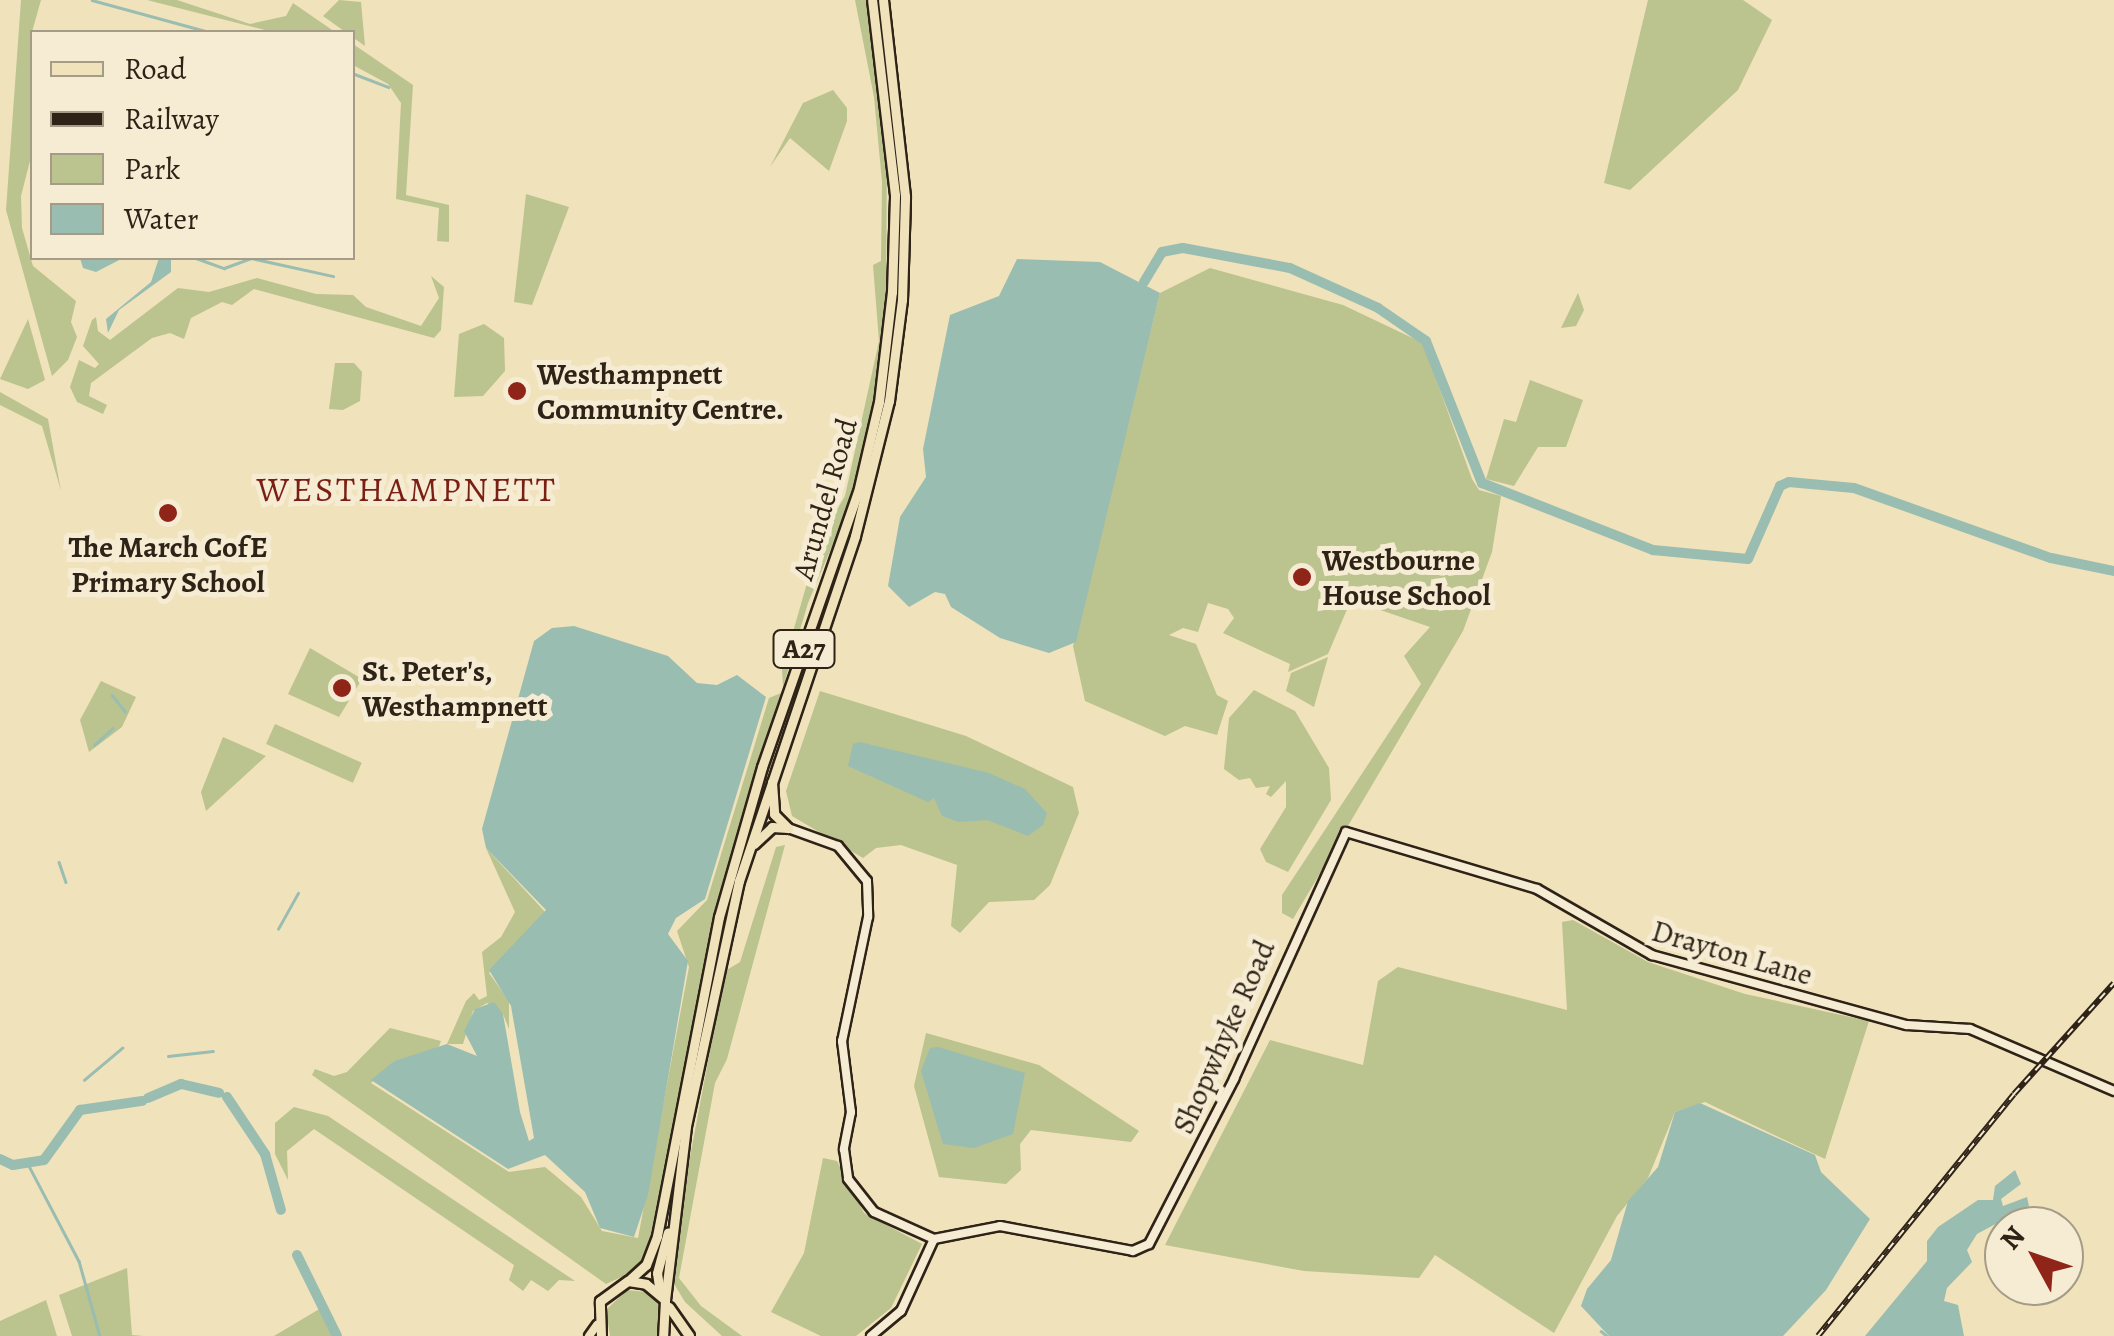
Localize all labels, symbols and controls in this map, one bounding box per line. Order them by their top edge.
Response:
legend [30,30,355,260]
text: Road [124,49,186,89]
text: Railway [124,99,219,139]
text: Park [124,149,180,189]
text: Water [124,199,198,239]
place label: Westhampnett Community Centre. [537,356,784,426]
marker: Westhampnett Community Centre. [506,380,528,402]
street label: Arundel Road [785,414,865,584]
district label: WESTHAMPNETT [257,468,557,510]
marker: The March CofE Primary School [157,502,179,524]
place label: The March CofE Primary School [68,529,268,600]
place label: Westbourne House School [1322,542,1491,612]
marker: Westbourne House School [1291,566,1313,588]
road number: A27 [772,626,836,672]
place label: St. Peter's, Westhampnett [362,653,548,724]
marker: St. Peter's, Westhampnett [331,677,353,699]
street label: Drayton Lane [1648,913,1816,993]
street label: Shopwhyke Road [1165,935,1283,1139]
north arrow [1984,1206,2084,1306]
text: N [1991,1218,2034,1258]

